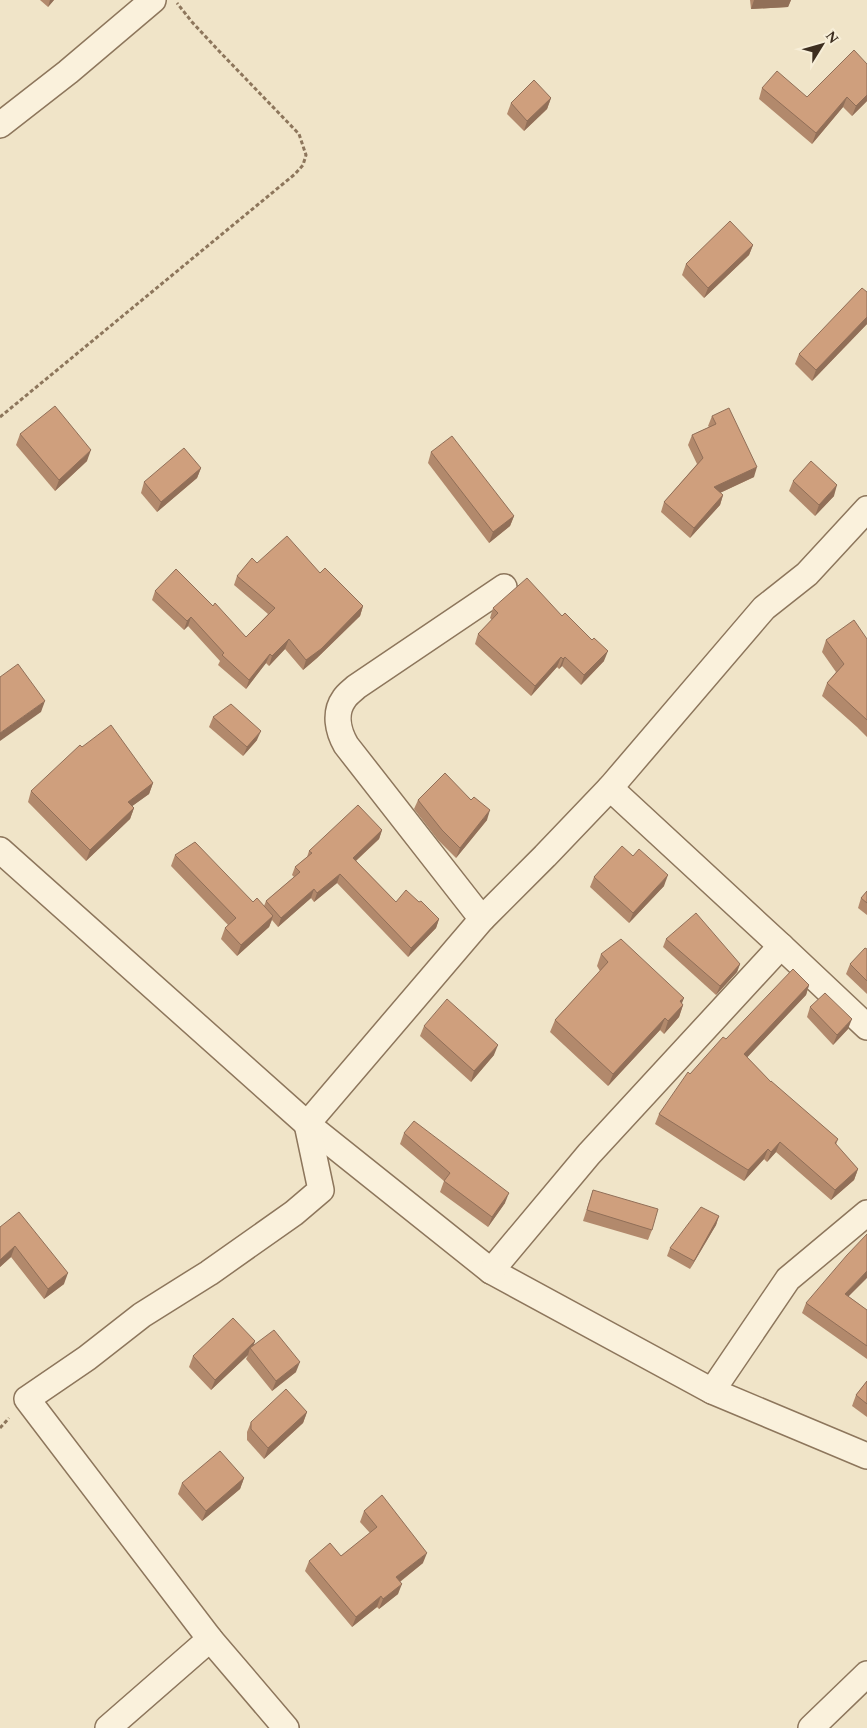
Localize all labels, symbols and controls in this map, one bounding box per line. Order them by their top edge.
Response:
north arrow [797,20,847,70]
text: N [820,27,844,48]

